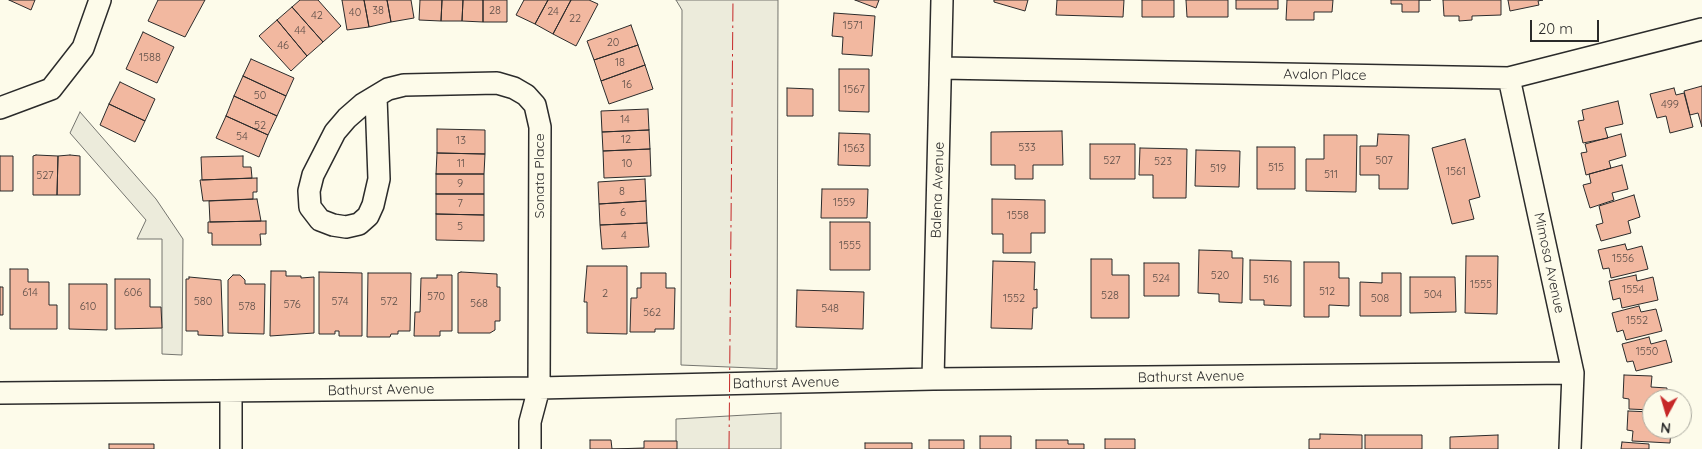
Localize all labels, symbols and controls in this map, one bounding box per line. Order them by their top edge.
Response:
house number: 38 [372,4,384,18]
house number: 28 [489,4,501,18]
house number: 24 [547,5,559,19]
house number: 40 [349,6,361,20]
house number: 42 [311,9,323,23]
scale bar [1532,10,1601,42]
house number: 22 [569,12,581,26]
house number: 1571 [843,19,863,33]
text: 20 m [1538,19,1573,38]
house number: 44 [294,24,306,38]
house number: 20 [607,36,619,50]
house number: 46 [277,39,289,53]
house number: 1588 [139,51,161,65]
house number: 18 [615,56,625,70]
street label: Avalon Place [1283,66,1367,84]
house number: 16 [622,78,632,92]
house number: 1567 [843,83,865,97]
house number: 50 [254,89,266,103]
house number: 499 [1661,98,1679,112]
house number: 14 [620,113,630,127]
house number: 52 [254,119,266,133]
house number: 54 [236,130,248,144]
street label: Sonata Place [532,133,548,219]
house number: 12 [621,133,631,147]
house number: 13 [456,134,466,148]
street label: Balena Avenue [928,141,948,239]
house number: 533 [1018,141,1036,155]
house number: 1563 [843,142,865,156]
house number: 527 [1103,154,1121,168]
house number: 507 [1375,154,1393,168]
house number: 523 [1154,155,1172,169]
house number: 11 [457,157,465,171]
house number: 10 [622,157,632,171]
house number: 515 [1268,161,1284,175]
house number: 519 [1210,162,1226,176]
house number: 1561 [1446,165,1466,179]
house number: 511 [1324,168,1338,182]
house number: 527 [36,169,54,183]
house number: 9 [457,177,463,191]
house number: 8 [619,185,625,199]
house number: 1559 [833,196,855,210]
house number: 7 [457,197,463,211]
house number: 6 [620,206,626,220]
house number: 1558 [1007,209,1029,223]
street label: Mimosa Avenue [1530,211,1568,315]
house number: 5 [457,220,463,234]
house number: 4 [621,229,627,243]
house number: 1555 [839,239,861,253]
house number: 1556 [1612,252,1634,266]
house number: 520 [1211,269,1229,283]
house number: 524 [1152,272,1170,286]
house number: 516 [1263,273,1279,287]
house number: 1555 [1470,278,1492,292]
house number: 1554 [1622,283,1644,297]
house number: 512 [1319,285,1335,299]
house number: 614 [22,286,38,300]
house number: 606 [124,286,142,300]
house number: 2 [602,287,608,301]
house number: 504 [1424,288,1442,302]
house number: 528 [1101,289,1119,303]
house number: 570 [427,290,445,304]
house number: 1552 [1003,292,1025,306]
house number: 508 [1371,292,1389,306]
house number: 580 [194,295,212,309]
house number: 574 [332,295,348,309]
house number: 572 [380,295,398,309]
house number: 568 [470,297,488,311]
house number: 576 [283,298,301,312]
house number: 610 [80,300,96,314]
house number: 578 [238,300,256,314]
house number: 548 [821,302,839,316]
house number: 562 [643,306,661,320]
house number: 1552 [1626,314,1648,328]
house number: 1550 [1636,345,1658,359]
street label: Bathurst Avenue [1138,368,1244,386]
street label: Bathurst Avenue [733,374,839,392]
street label: Bathurst Avenue [328,381,434,399]
north arrow [1642,389,1692,439]
text: N [1659,418,1672,437]

